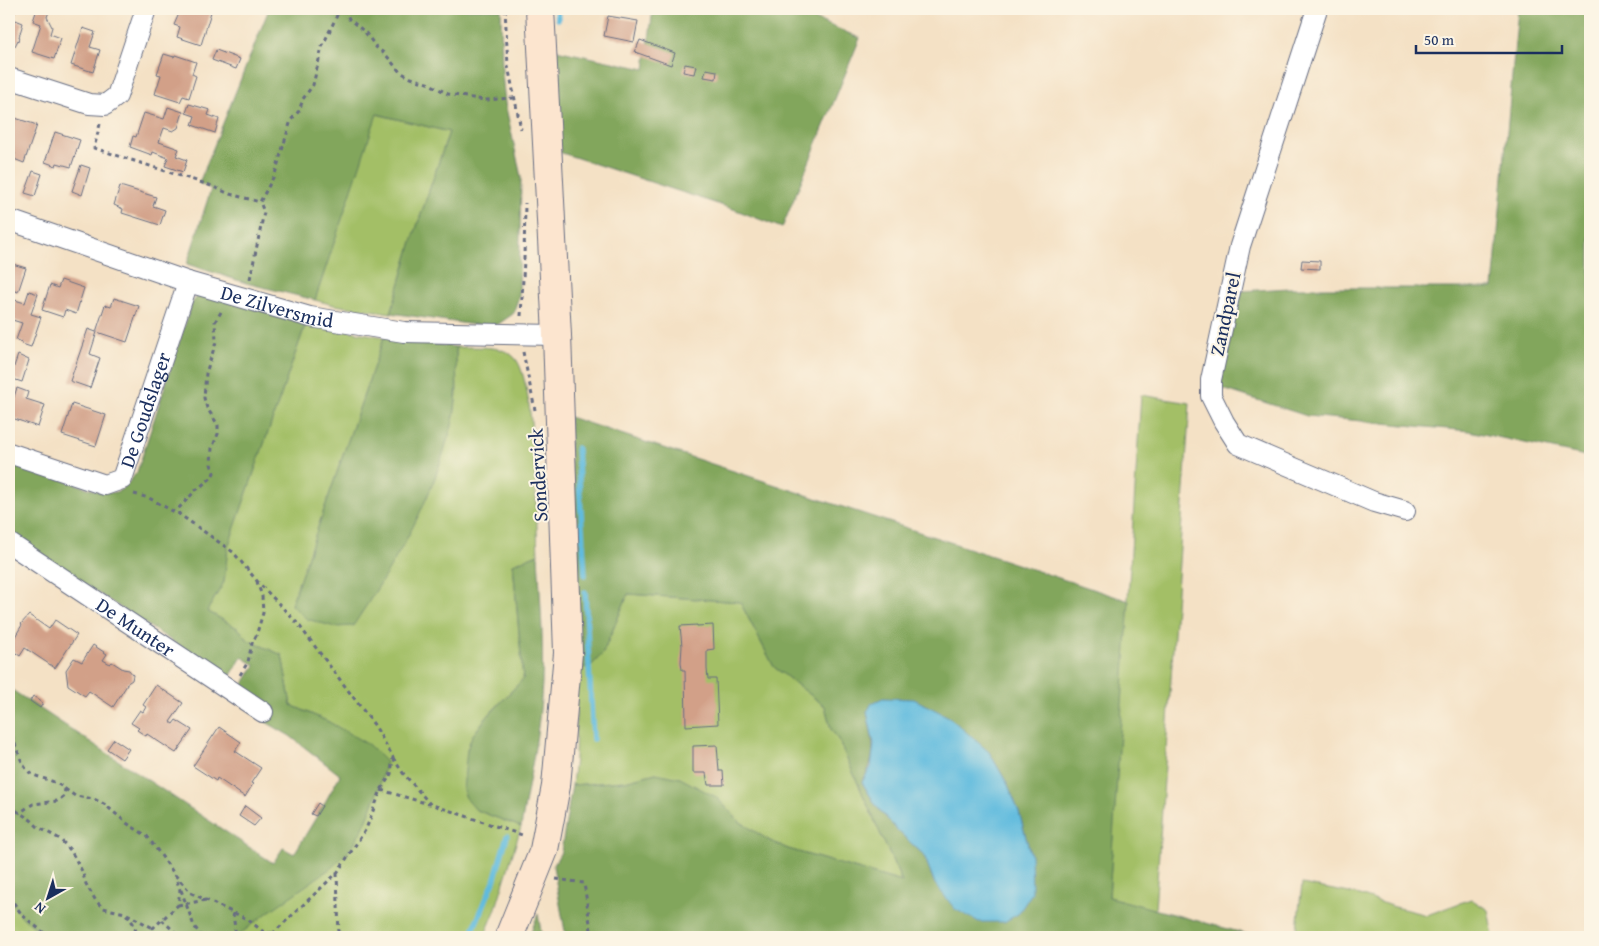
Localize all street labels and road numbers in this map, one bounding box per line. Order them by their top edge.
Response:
street label: Zandparel [1201,269,1248,359]
street label: De Zilversmid [218,277,336,335]
street label: De Goudslager [112,348,177,471]
street label: Sondervick [521,427,554,523]
street label: De Munter [91,590,181,664]

